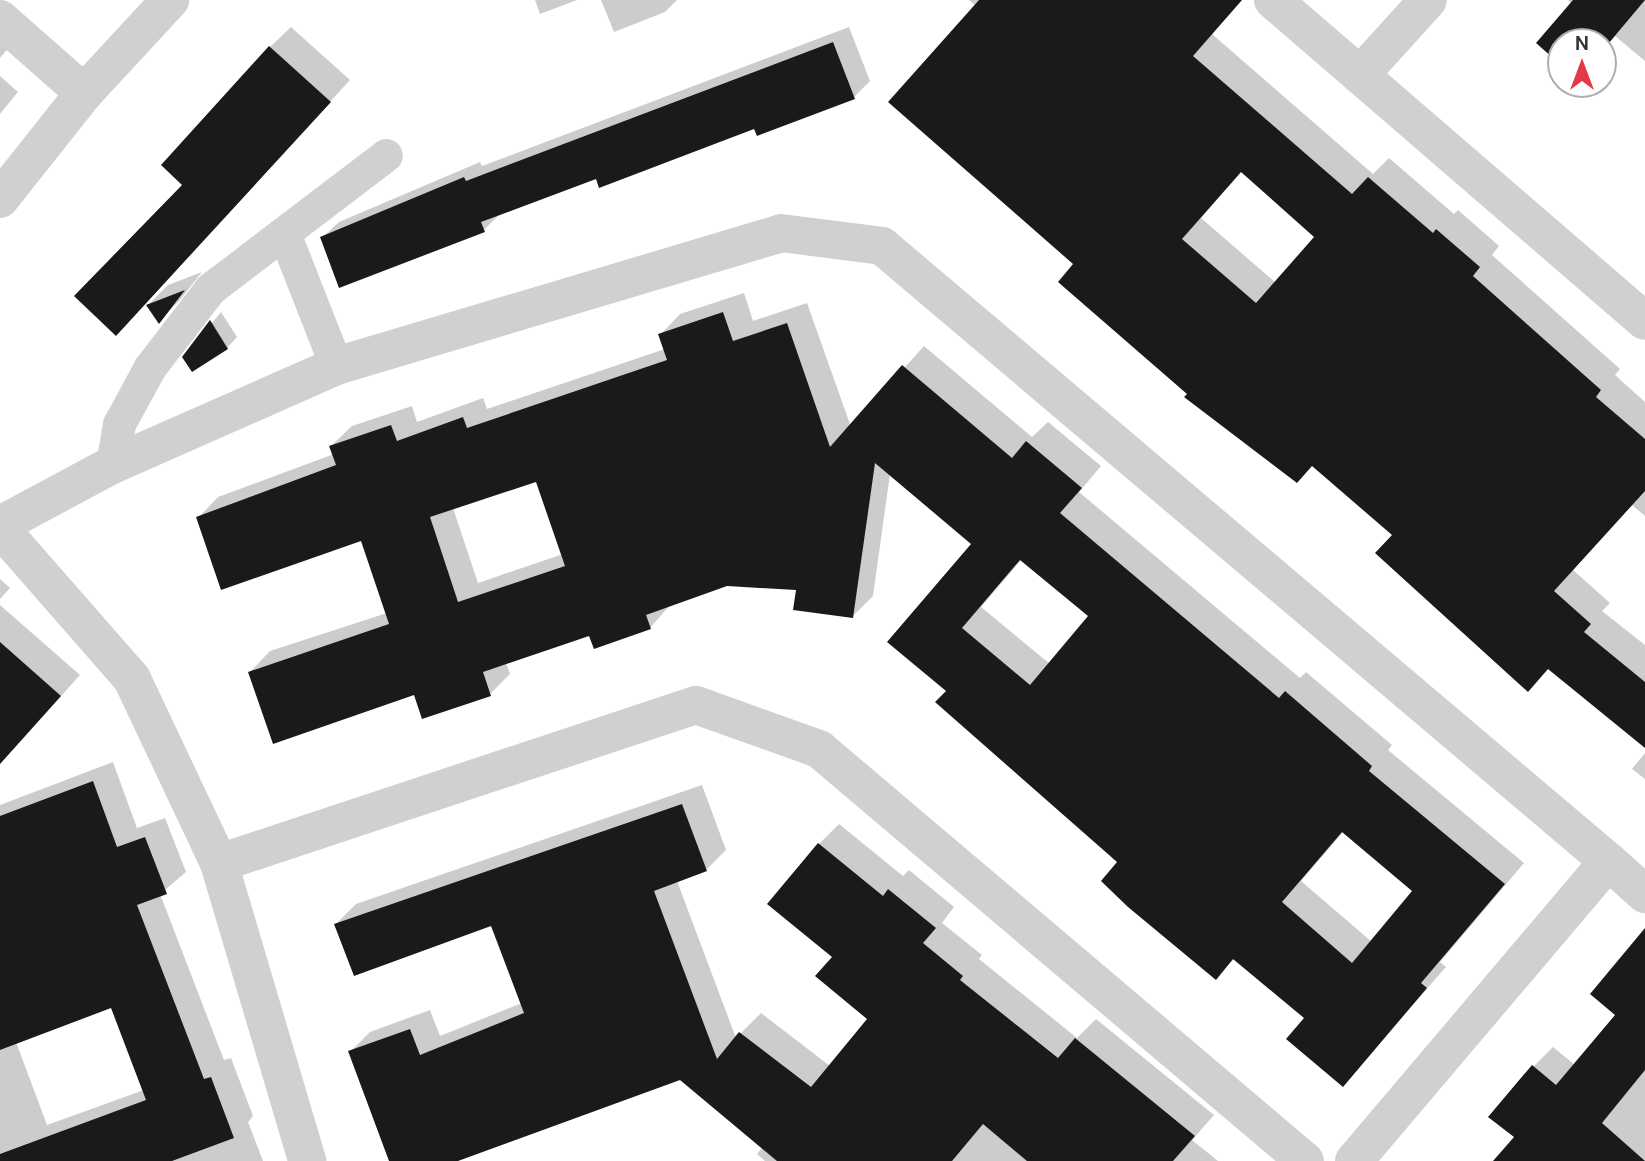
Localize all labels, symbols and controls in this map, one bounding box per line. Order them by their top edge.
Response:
north arrow [1547,28,1617,98]
text: N [1575,31,1589,56]

